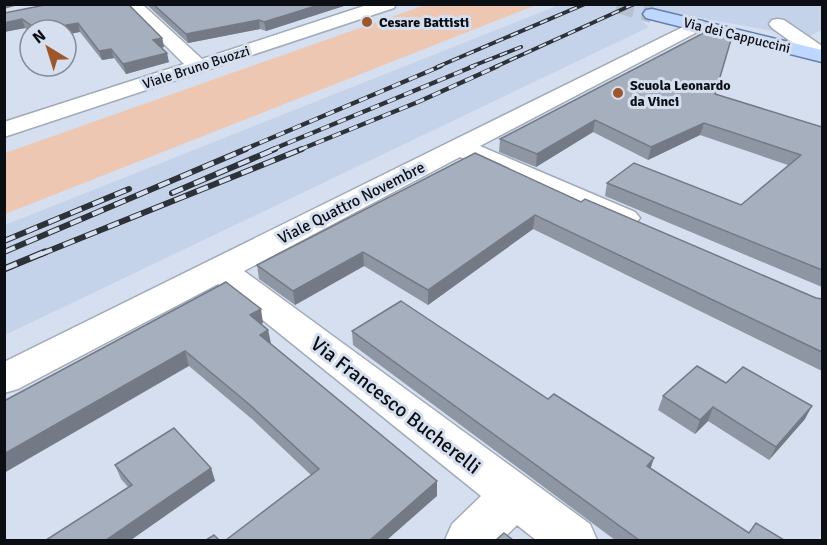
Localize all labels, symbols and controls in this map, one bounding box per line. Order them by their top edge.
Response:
place label: Cesare Battisti [379,14,469,31]
street label: Via dei Cappuccini [682,14,792,57]
marker: Cesare Battisti [360,15,374,29]
north arrow [18,18,78,78]
text: N [29,26,50,48]
street label: Viale Bruno Buozzi [140,42,252,93]
place label: Scuola Leonardo da Vinci [630,77,731,110]
marker: Scuola Leonardo da Vinci [611,86,625,100]
street label: Viale Quattro Novembre [275,157,428,249]
street label: Via Francesco Bucherelli [306,331,486,480]

